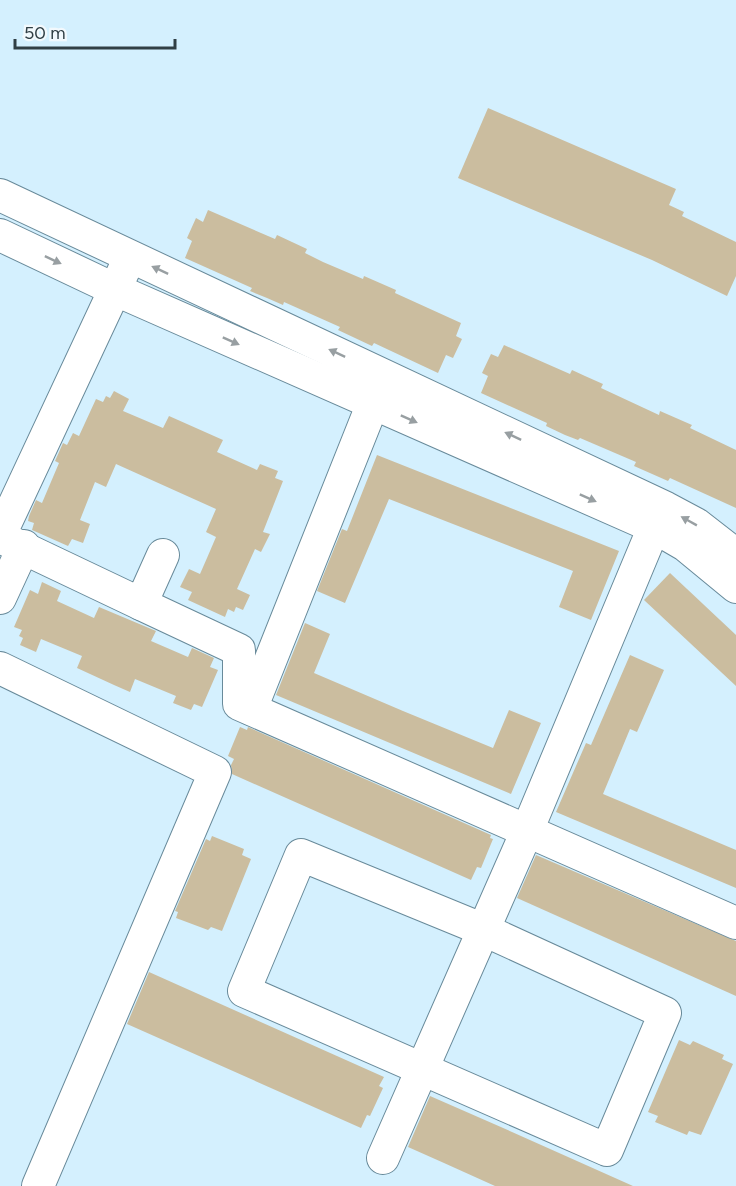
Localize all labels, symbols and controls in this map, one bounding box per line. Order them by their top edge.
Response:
scale bar [15,12,176,50]
text: 50 m [24,22,66,44]
one-way arrow [44,256,61,265]
one-way arrow [152,266,169,275]
one-way arrow [222,336,239,345]
one-way arrow [328,349,345,358]
one-way arrow [400,415,418,424]
one-way arrow [505,432,522,441]
one-way arrow [579,493,596,502]
one-way arrow [680,516,697,526]

